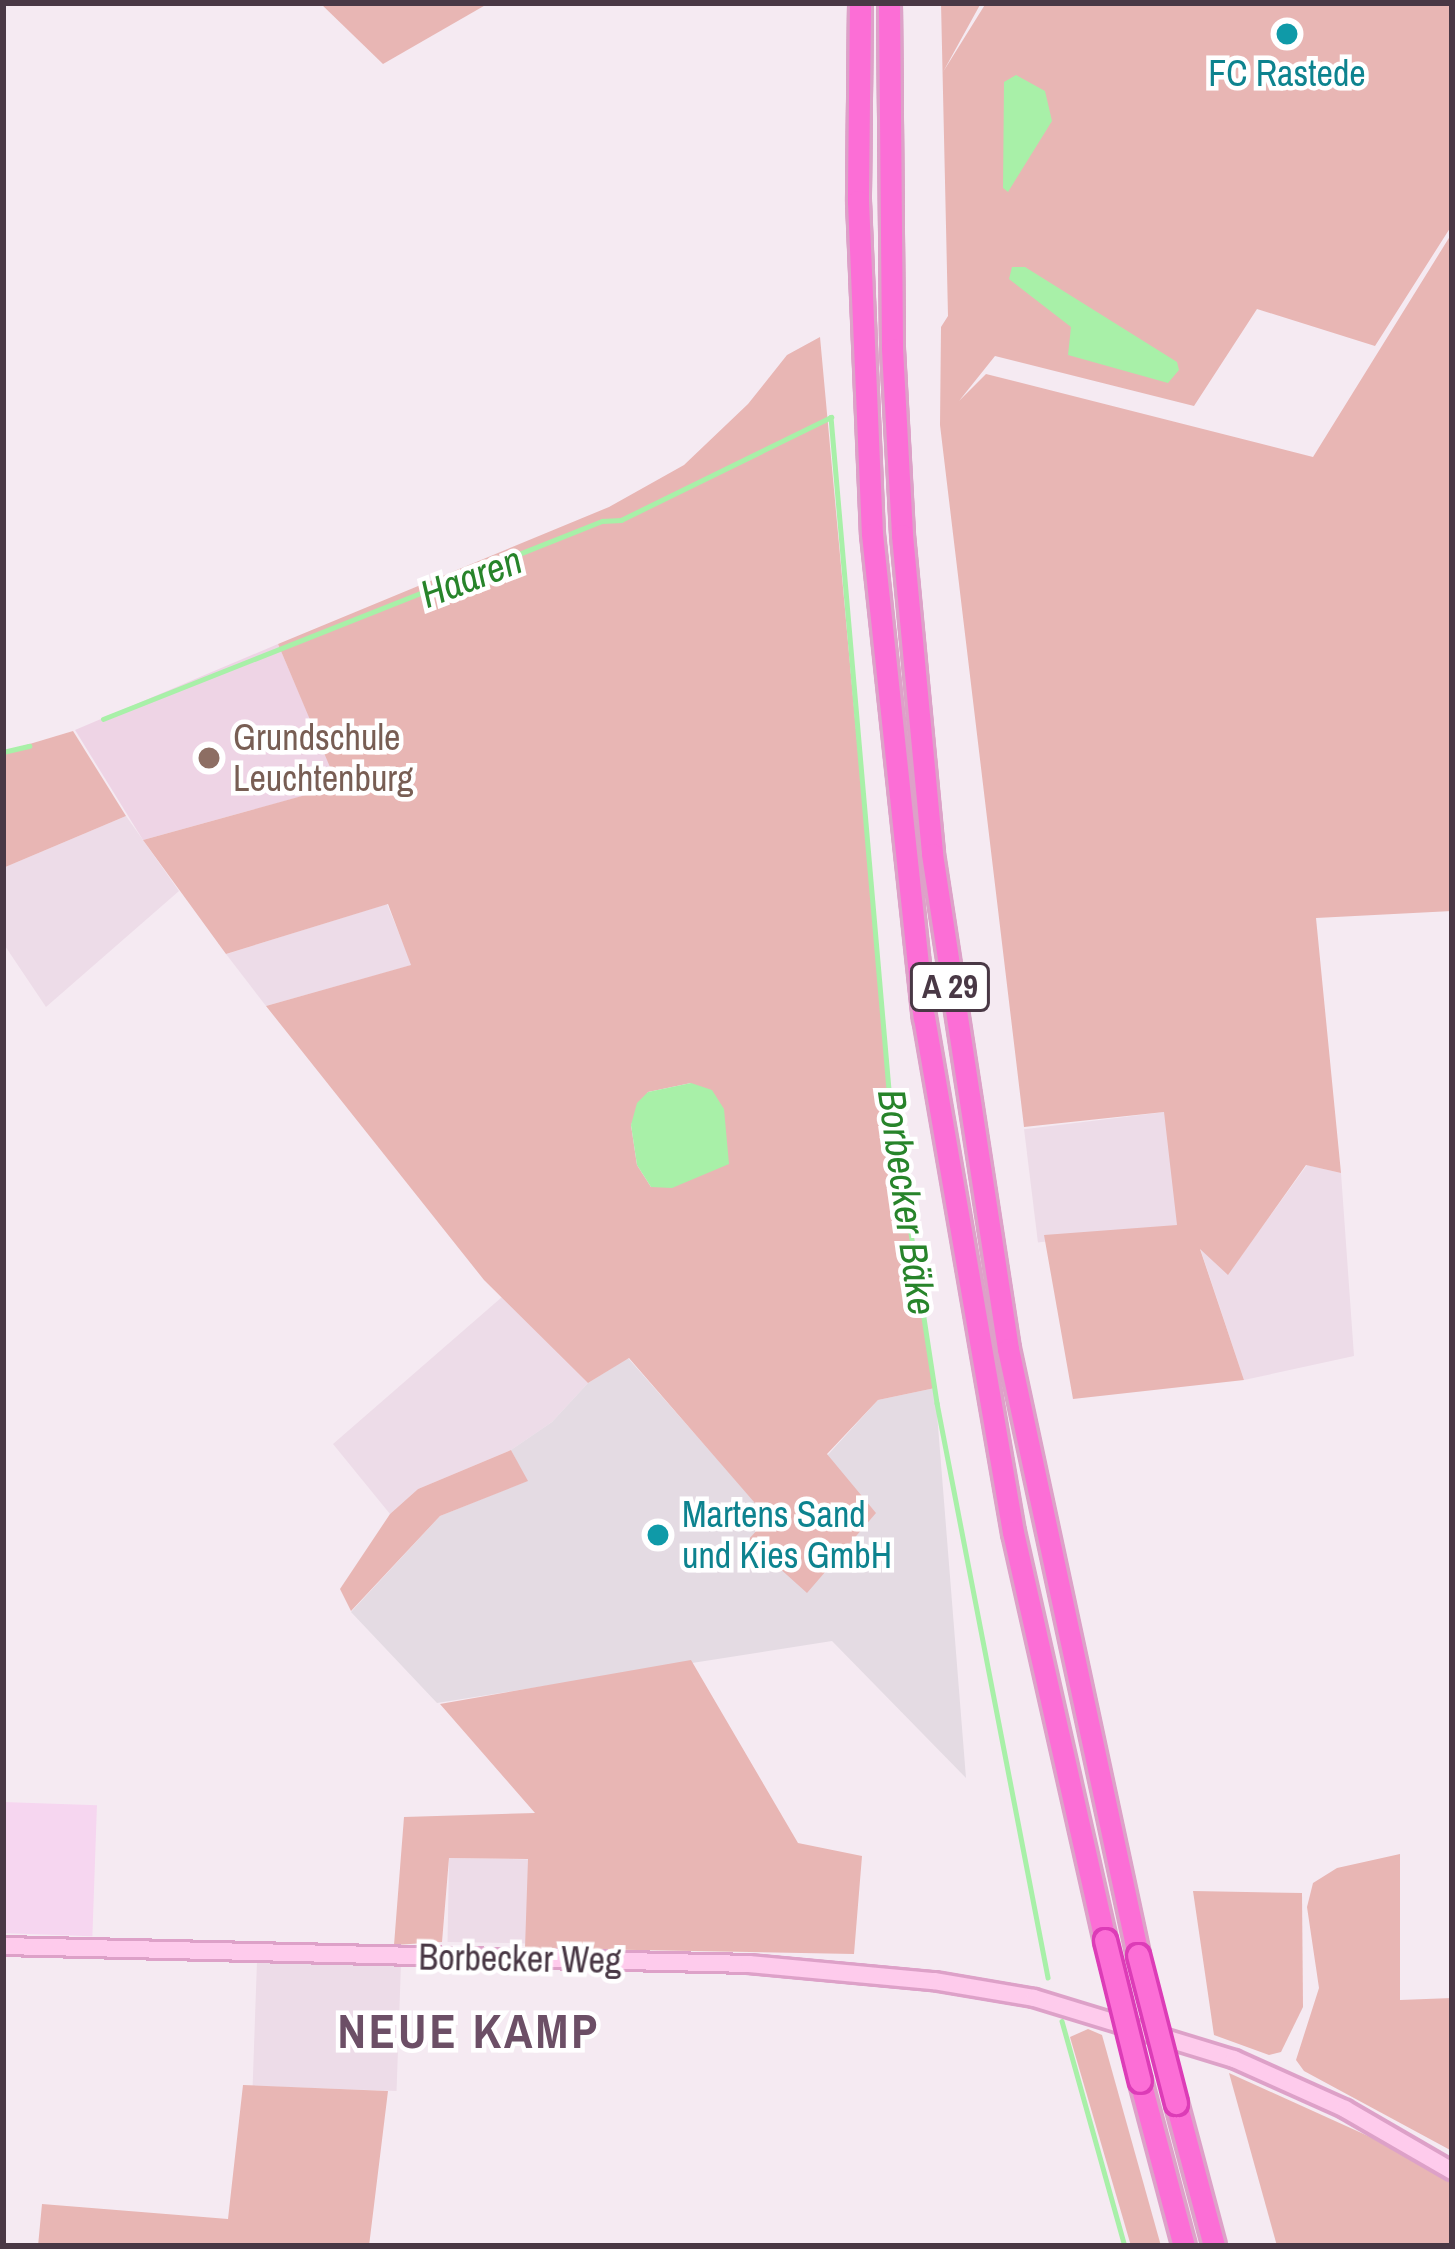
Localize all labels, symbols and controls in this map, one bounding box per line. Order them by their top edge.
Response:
marker: FC Rastede [1274,21,1300,47]
place label: FC Rastede [1208,52,1366,96]
water label: Haaren [414,536,528,618]
place label: Grundschule Leuchtenburg [233,715,414,800]
marker: Grundschule Leuchtenburg [196,745,222,771]
road number: A 29 [908,960,992,1014]
water label: Borbecker Bäke [868,1086,946,1318]
place label: Martens Sand und Kies GmbH [682,1492,892,1577]
marker: Martens Sand und Kies GmbH [645,1522,671,1548]
street label: Borbecker Weg [418,1936,622,1982]
district label: NEUE KAMP [337,2002,601,2060]

